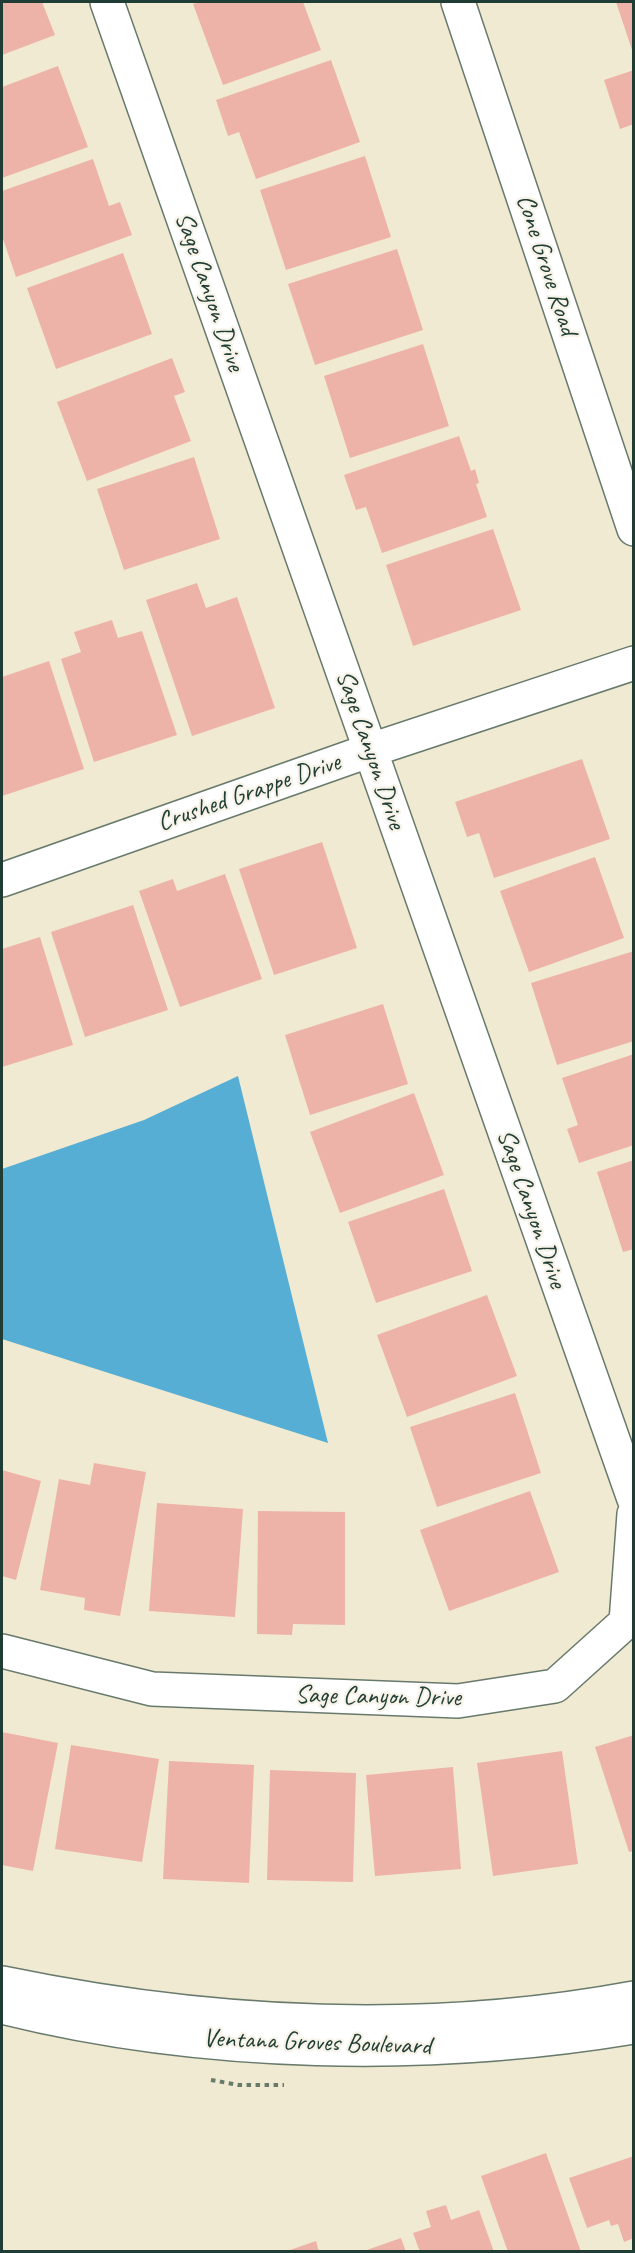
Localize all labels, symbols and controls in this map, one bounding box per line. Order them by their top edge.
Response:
street label: Cone Grove Road [509,191,583,339]
street label: Sage Canyon Drive [167,209,251,375]
street label: Sage Canyon Drive [328,667,412,833]
street label: Crushed Grappe Drive [154,747,344,839]
street label: Sage Canyon Drive [489,1126,573,1292]
street label: Sage Canyon Drive [295,1680,461,1714]
street label: Ventana Groves Boulevard [203,2023,431,2063]

